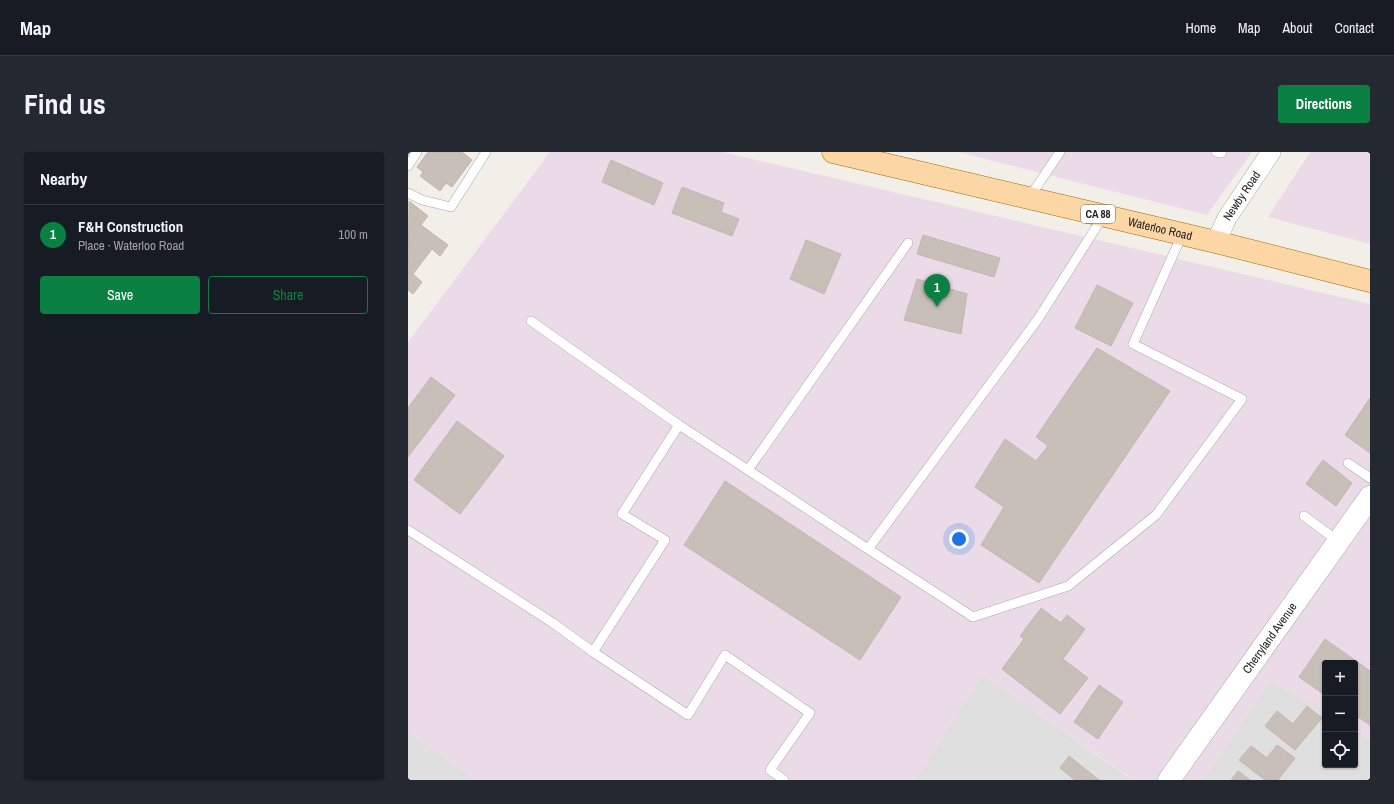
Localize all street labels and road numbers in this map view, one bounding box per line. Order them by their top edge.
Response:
street label: Newby Road [1219,168,1264,224]
road number: CA 88 [1081,205,1115,223]
street label: Waterloo Road [1126,214,1194,244]
street label: Cherryland Avenue [1239,599,1301,677]

